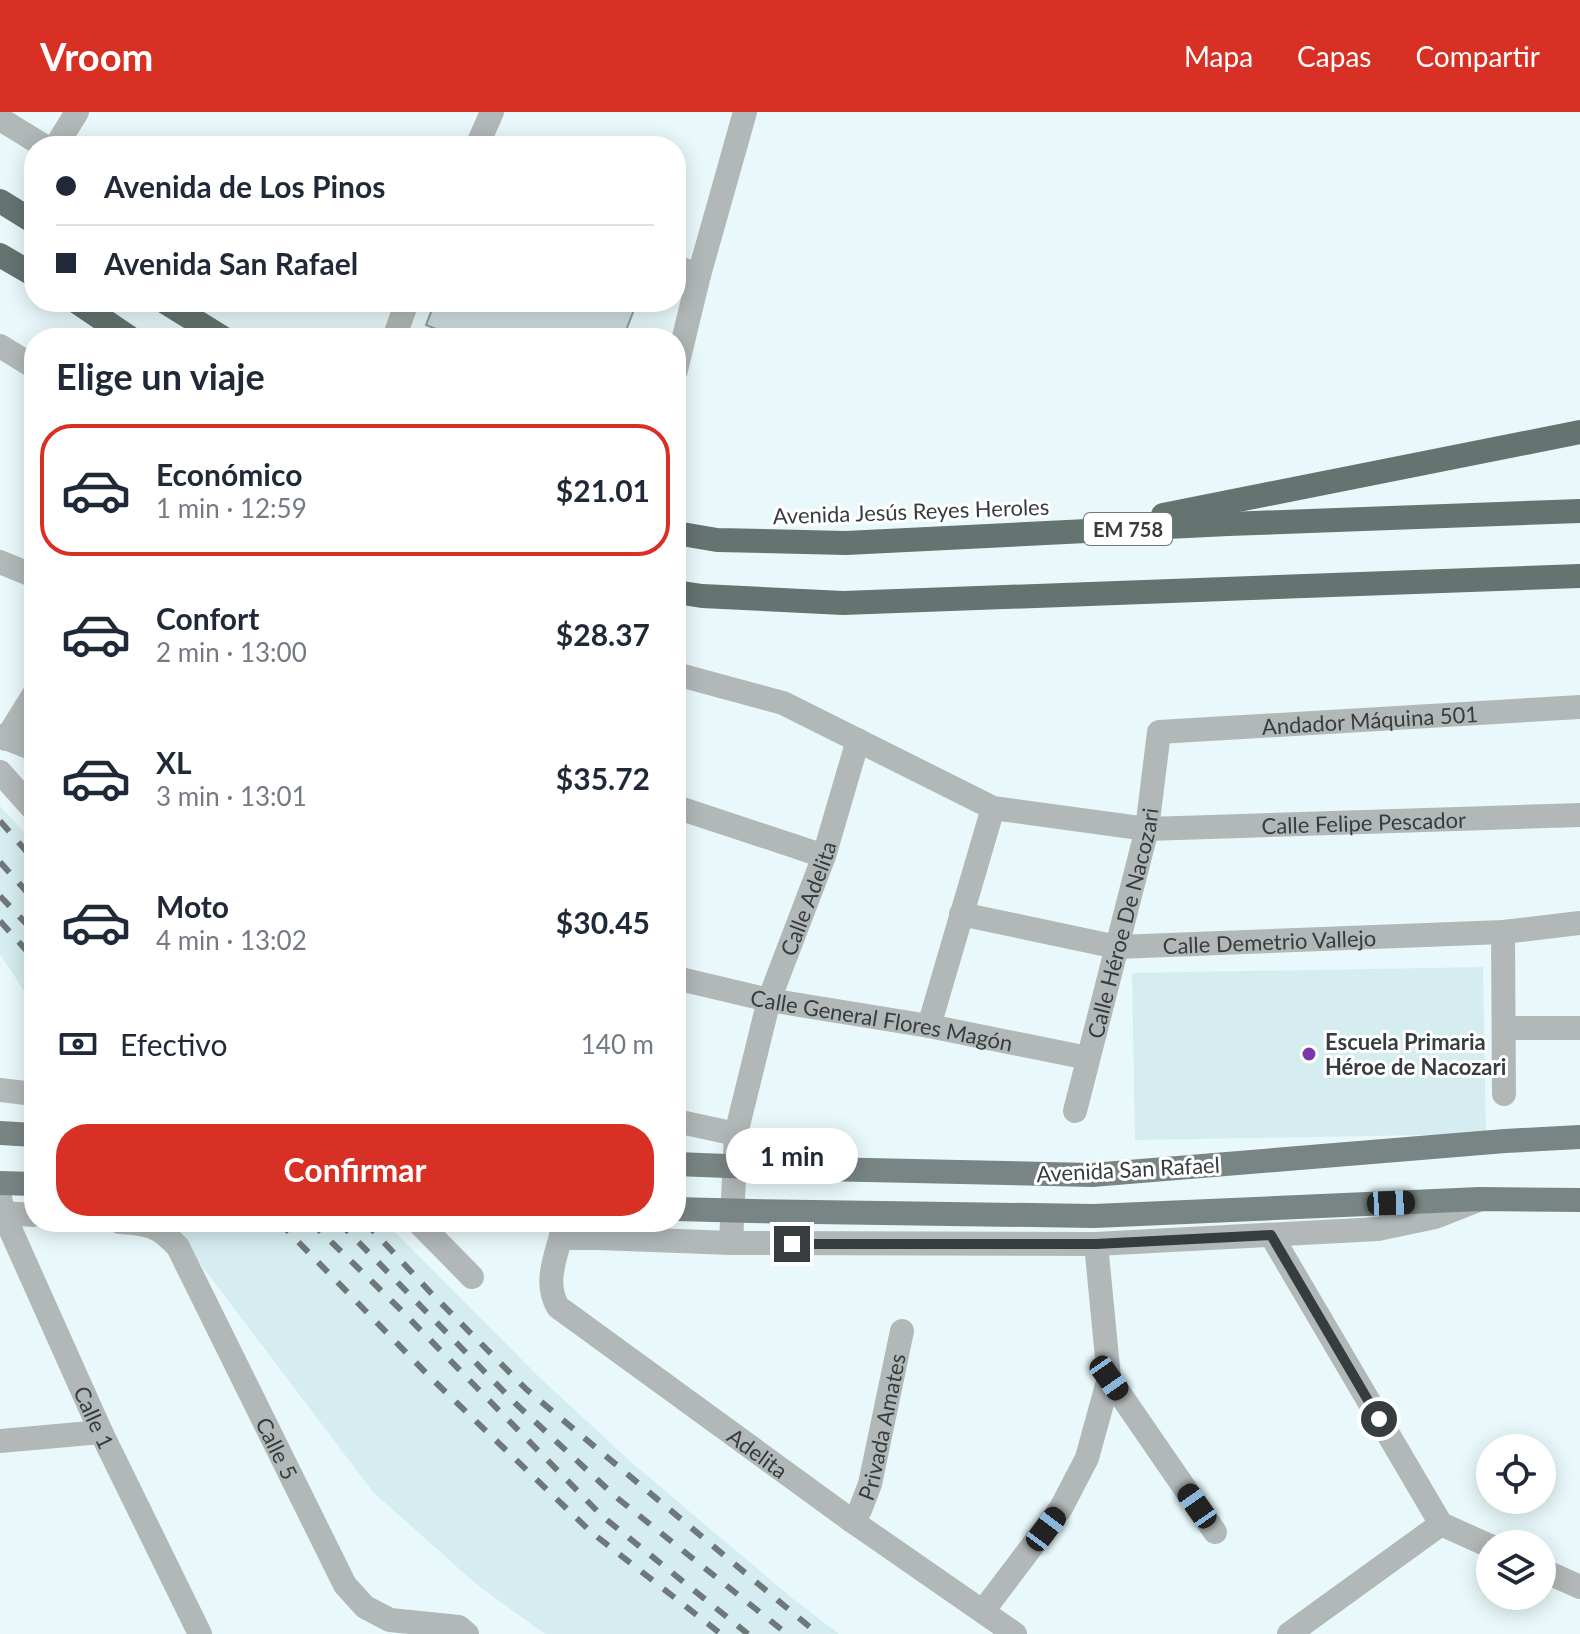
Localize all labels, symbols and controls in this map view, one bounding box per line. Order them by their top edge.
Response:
text: Vroom [40,33,153,79]
text: Mapa [1184,39,1253,73]
text: Capas [1297,39,1371,73]
text: Compartir [1415,39,1540,73]
text: Avenida de Los Pinos [104,168,385,204]
text: Avenida San Rafael [104,245,358,281]
text: Elige un viaje [56,354,265,398]
icon: car [60,454,132,526]
text: Económico [156,456,302,492]
text: $21.01 [556,472,650,508]
text: 1 min · 12:59 [156,492,307,524]
street label: Avenida Jesús Reyes Heroles [772,493,1050,529]
road number: EM 758 [1084,513,1172,545]
icon: car [60,598,132,670]
text: Confort [156,600,259,636]
text: $28.37 [556,616,650,652]
text: 2 min · 13:00 [156,636,307,668]
street label: Andador Máquina 501 [1261,700,1479,739]
icon: car [60,742,132,814]
text: XL [156,744,192,780]
text: $35.72 [556,760,650,796]
text: 3 min · 13:01 [156,780,307,812]
street label: Calle Felipe Pescador [1261,805,1466,839]
street label: Calle Héroe De Nacozari [1081,806,1163,1041]
street label: Calle Adelita [774,838,841,959]
icon: car [60,886,132,958]
text: Moto [156,888,229,924]
text: $30.45 [556,904,650,940]
street label: Calle Demetrio Vallejo [1162,923,1377,959]
text: 4 min · 13:02 [156,924,307,956]
street label: Calle General Flores Magón [748,983,1015,1056]
icon: cash [56,1022,100,1066]
text: Efectivo [120,1026,227,1062]
text: 140 m [581,1028,654,1060]
place label: Escuela Primaria Héroe de Nacozari [1325,1028,1506,1080]
marker: Escuela Primaria Héroe de Nacozari [1300,1045,1318,1063]
button: Confirmar [56,1124,654,1216]
callout: 1 min [726,1128,858,1184]
text: 1 min [760,1140,824,1172]
street label: Avenida San Rafael [1036,1151,1220,1187]
car [1367,1190,1415,1216]
route end [774,1226,810,1262]
street label: Privada Amates [852,1351,910,1504]
car [1085,1351,1133,1405]
street label: Calle 1 [69,1382,121,1453]
route start [1361,1401,1397,1437]
street label: Calle 5 [251,1413,304,1484]
street label: Adelita [723,1422,793,1483]
map controls [1476,1434,1556,1610]
button: locate [1476,1434,1556,1514]
car [1173,1479,1221,1533]
car [1022,1503,1070,1555]
button: layers [1476,1530,1556,1610]

